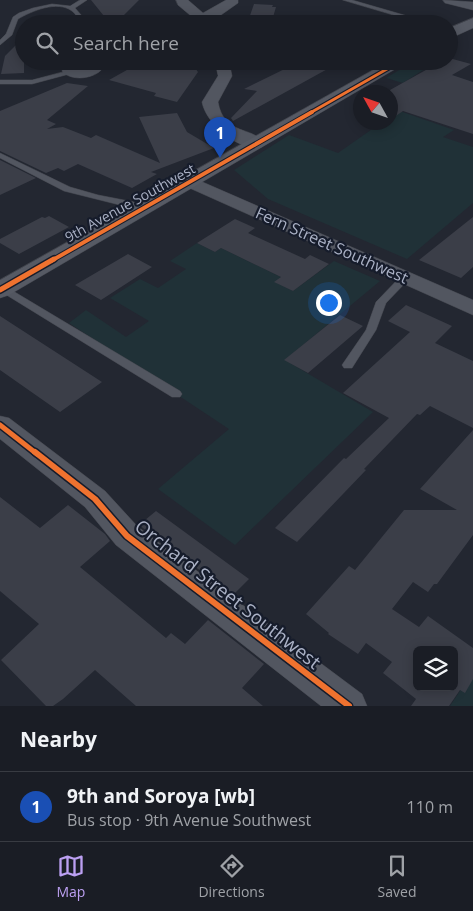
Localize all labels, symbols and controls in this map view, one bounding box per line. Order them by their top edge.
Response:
search box [15,15,458,70]
icon: search [33,29,61,57]
text: Search here [73,30,179,56]
north arrow [353,85,398,130]
pin: 1 [204,117,236,158]
street label: 9th Avenue Southwest [61,159,198,246]
street label: Fern Street Southwest [252,201,412,289]
your location [316,290,342,316]
street label: Orchard Street Southwest [130,513,327,675]
map controls [413,646,458,691]
button: layers [413,646,458,691]
text: Nearby [20,725,97,753]
text: 9th and Soroya [wb] [67,783,255,809]
text: 1 [31,796,41,818]
text: 110 m [407,796,453,818]
text: Bus stop · 9th Avenue Southwest [67,809,311,831]
tab: Map [56,852,85,901]
tab: Directions [198,852,265,901]
tab: Saved [378,852,416,901]

